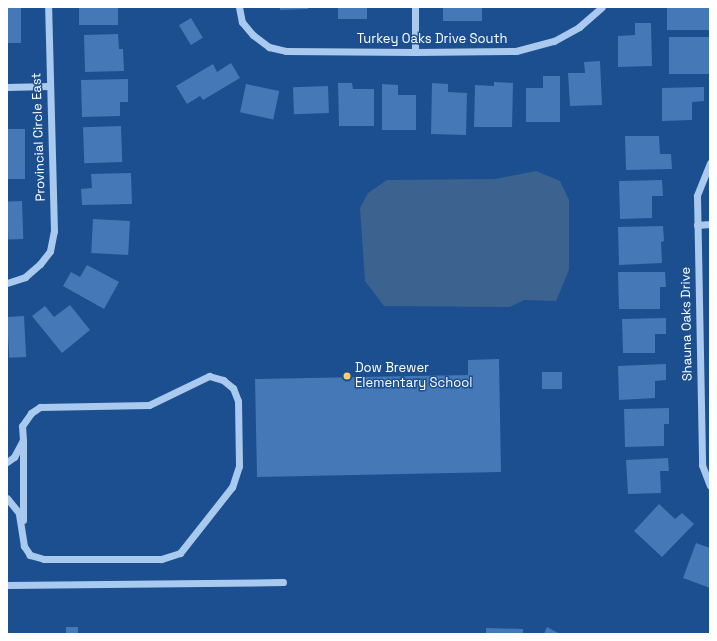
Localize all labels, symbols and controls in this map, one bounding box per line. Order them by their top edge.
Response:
street label: Turkey Oaks Drive South [357,31,507,47]
street label: Provincial Circle East [29,72,49,202]
street label: Shauna Oaks Drive [678,267,696,381]
place label: Dow Brewer Elementary School [355,361,472,392]
marker: Dow Brewer Elementary School [342,371,352,381]

